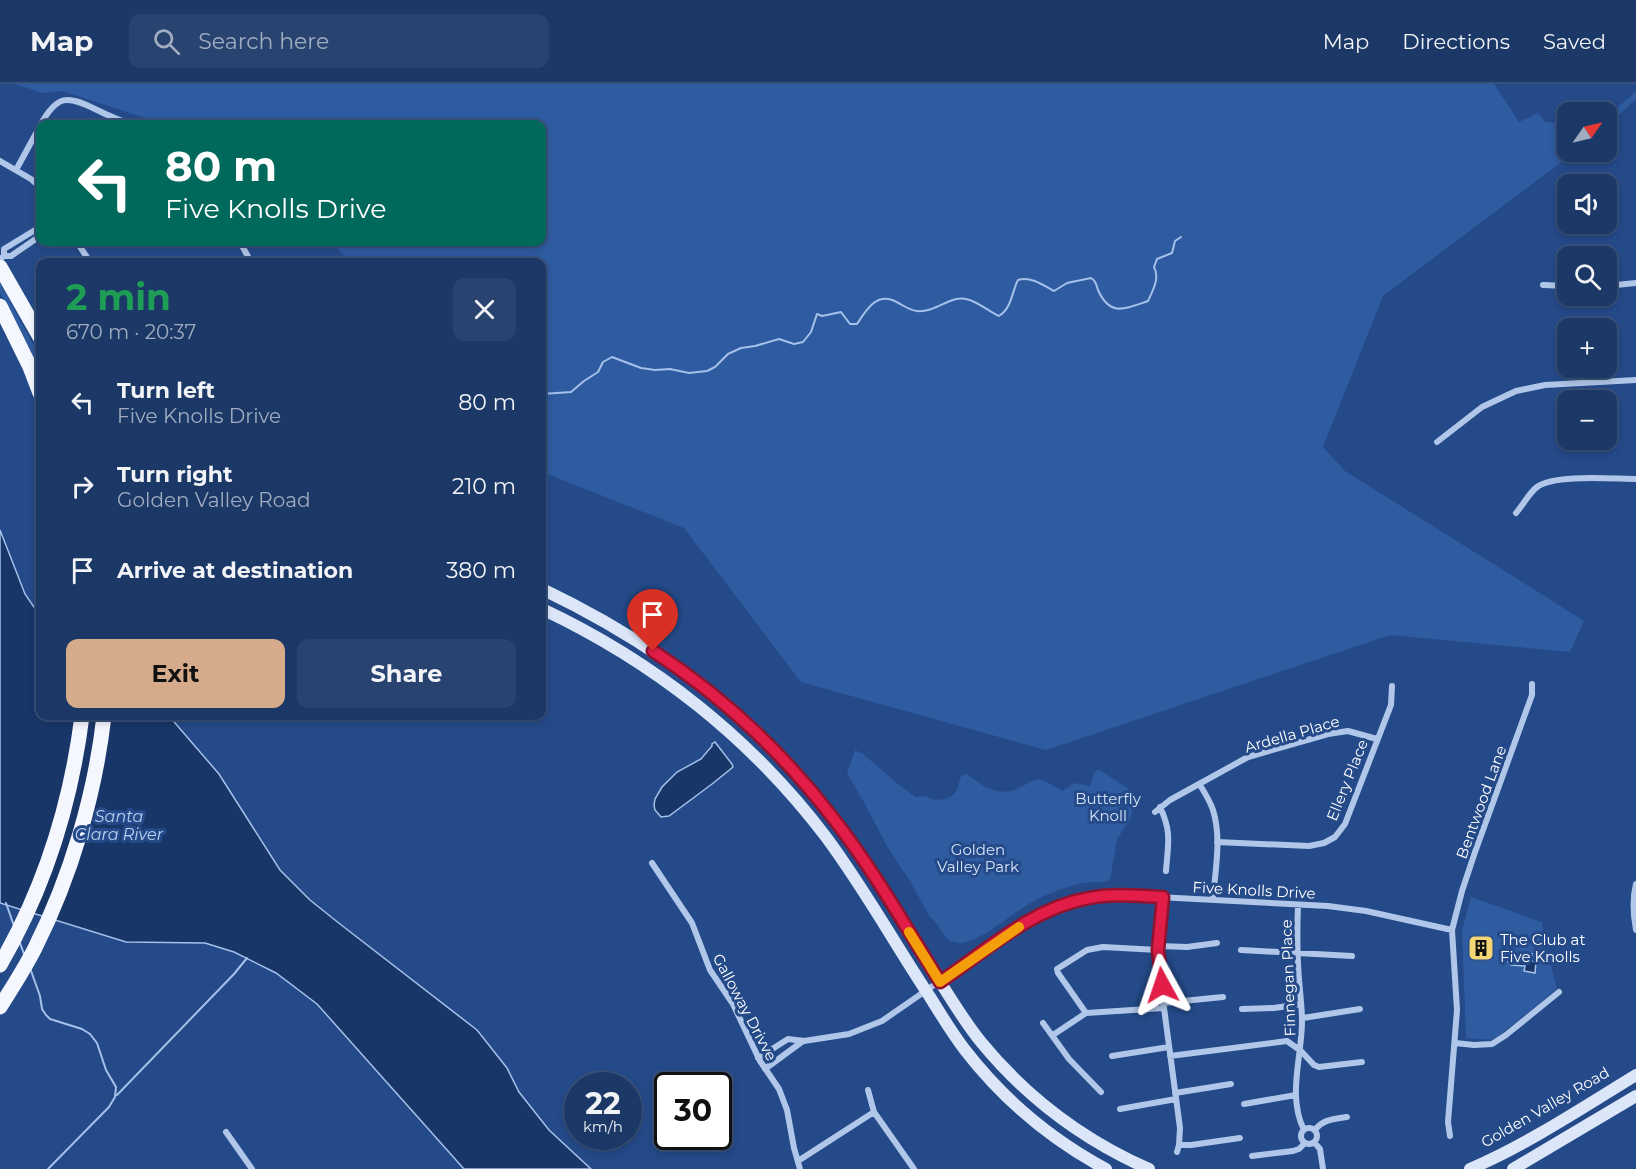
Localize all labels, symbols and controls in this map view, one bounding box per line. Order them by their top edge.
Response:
search box [129,14,549,68]
text: Map [30,24,93,58]
icon: search [150,25,183,58]
text: Search here [198,28,329,55]
text: Map [1323,29,1369,54]
text: Directions [1402,29,1510,54]
text: Saved [1543,29,1606,54]
north arrow [1557,102,1617,162]
map controls [1557,102,1617,450]
text: 80 m [165,140,277,192]
icon: left [66,144,144,222]
button: sound [1557,174,1617,234]
text: Five Knolls Drive [165,192,387,225]
button: search [1557,246,1617,306]
text: 2 min [66,275,171,319]
button: close [453,278,516,341]
button: + [1557,318,1617,378]
text: 670 m · 20:37 [66,320,196,344]
text: Turn left [117,377,215,404]
icon: left [66,386,99,419]
text: 80 m [458,389,516,416]
button: − [1557,390,1617,450]
text: Five Knolls Drive [117,404,281,428]
text: Turn right [117,461,232,488]
icon: right [66,470,99,503]
text: 210 m [452,473,516,500]
text: Golden Valley Road [117,488,311,512]
icon: arrive [66,554,99,587]
text: Arrive at destination [117,557,353,584]
text: 380 m [446,557,516,584]
pin [627,589,678,651]
icon: arrive [636,598,669,631]
button: Exit [66,639,285,708]
button: Share [297,639,516,708]
street label: Ardella Place [1242,711,1342,757]
street label: Ellery Place [1322,736,1372,824]
street label: Bentwood Lane [1452,743,1510,861]
park label: Butterfly Knoll [1075,789,1142,825]
water label: Santa Clara River [75,807,164,844]
park label: Golden Valley Park [937,840,1019,876]
street label: Five Knolls Drive [1192,877,1316,903]
street label: Finnegan Place [1276,919,1300,1037]
place label: The Club at Five Knolls [1500,930,1586,966]
building icon: The Club at Five Knolls [1466,933,1496,963]
street label: Galloway Drivve [709,950,781,1064]
position arrow [1130,953,1194,1017]
street label: Golden Valley Road [1477,1062,1613,1152]
speed limit sign: 30 [654,1072,732,1150]
text: 22 [585,1085,621,1122]
text: km/h [583,1117,623,1136]

